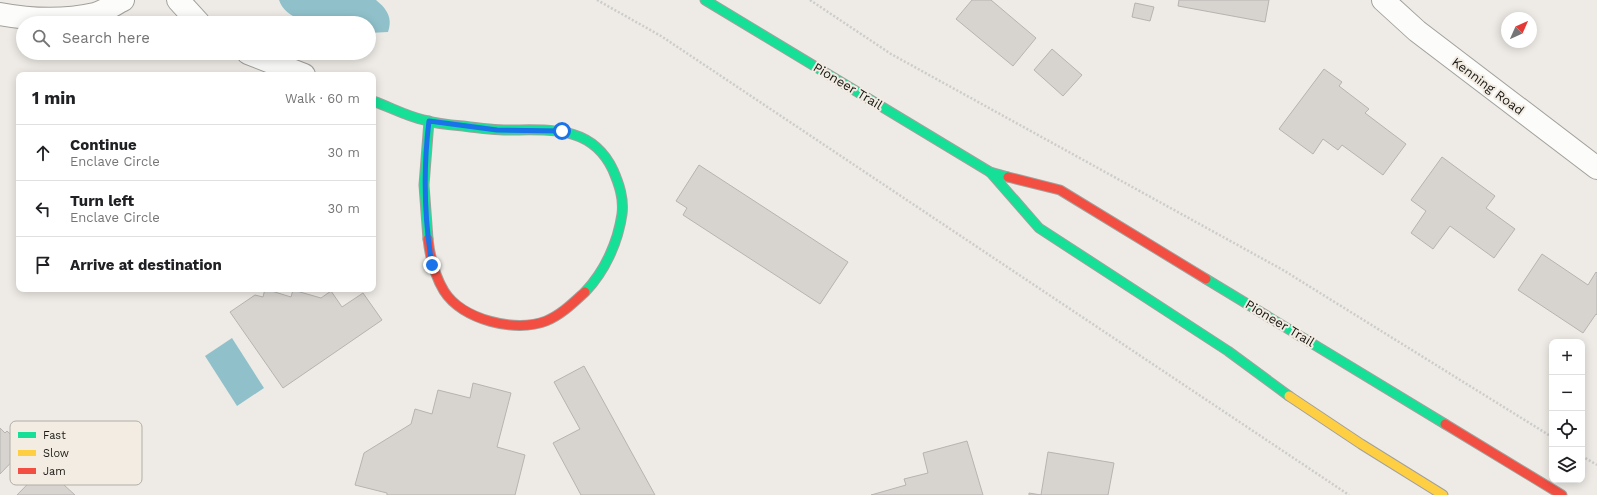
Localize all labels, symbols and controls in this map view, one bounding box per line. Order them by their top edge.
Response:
north arrow [1501,12,1537,48]
search box [16,16,376,60]
icon: search [30,27,52,49]
text: Search here [62,29,150,47]
street label: Kenning Road [1449,54,1527,118]
street label: Pioneer Trail [811,59,885,113]
text: 1 min [32,88,76,108]
text: Walk · 60 m [285,91,360,106]
route start [553,122,571,140]
text: Continue [70,136,137,154]
icon: ahead [32,142,54,164]
text: 30 m [328,145,360,160]
text: Enclave Circle [70,154,160,169]
text: Turn left [70,192,134,210]
icon: left [32,198,54,220]
text: 30 m [328,201,360,216]
text: Enclave Circle [70,210,160,225]
icon: arrive [32,254,54,276]
text: Arrive at destination [70,256,222,274]
route end [423,256,441,274]
street label: Pioneer Trail [1243,296,1317,350]
map controls [1549,339,1585,483]
button: + [1549,339,1585,375]
button: − [1549,375,1585,411]
button: locate [1549,411,1585,447]
legend [10,421,142,485]
text: Fast [43,429,66,442]
text: Slow [43,447,69,460]
button: layers [1549,447,1585,483]
text: Jam [43,465,66,478]

